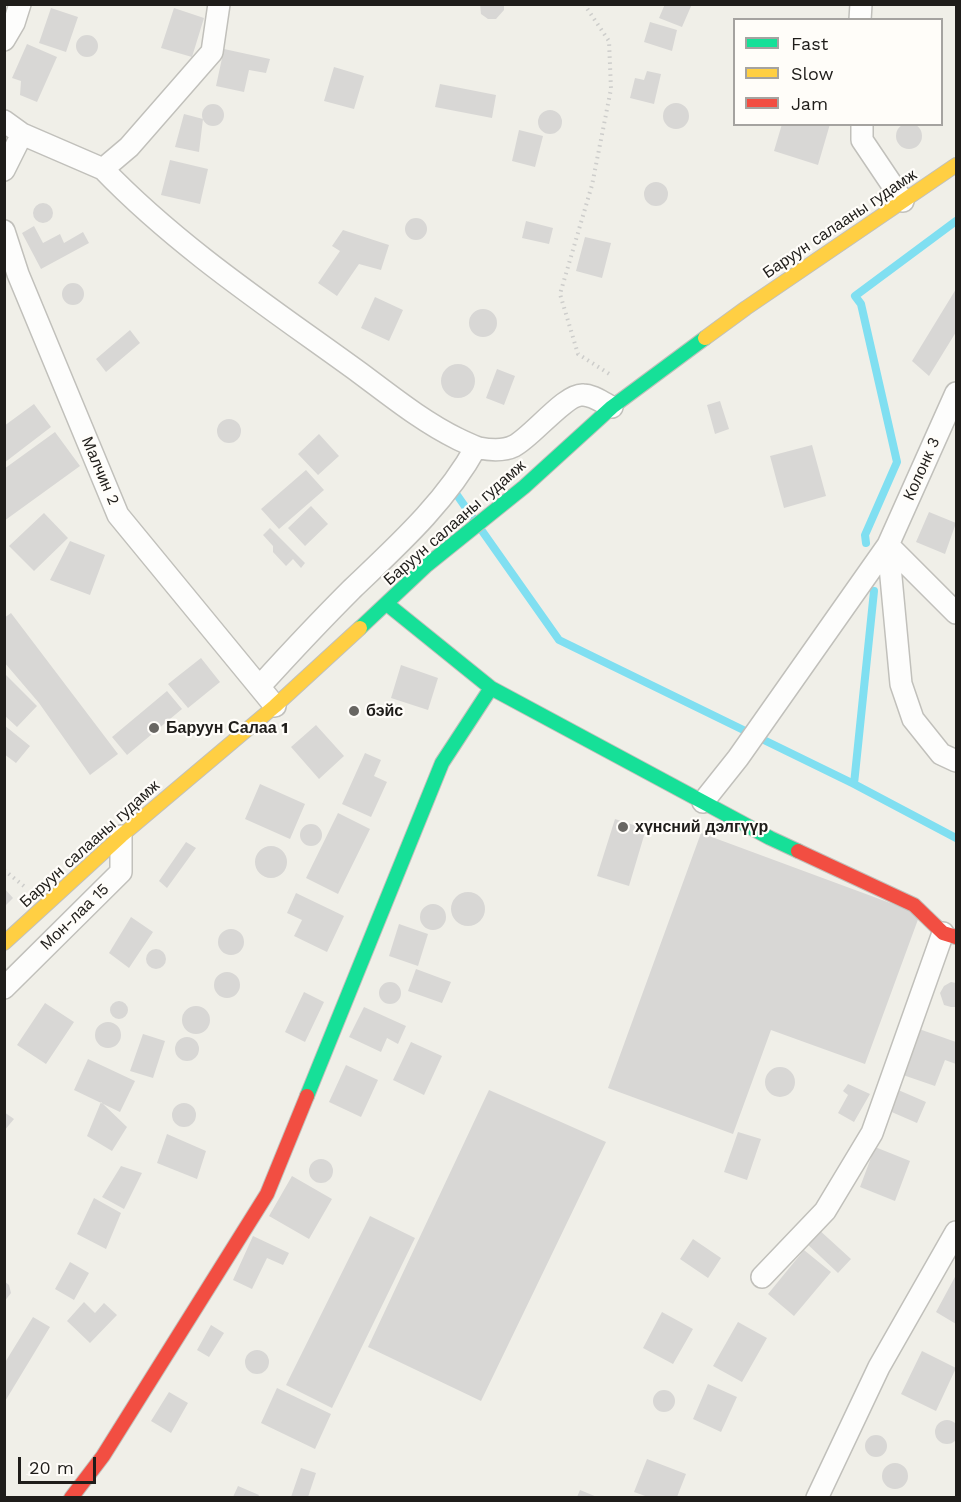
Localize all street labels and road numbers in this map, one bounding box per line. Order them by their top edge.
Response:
street label: Баруун салааны гудамж [759,165,921,283]
street label: Малчин 2 [77,434,123,508]
street label: Колонк 3 [900,435,944,503]
street label: Баруун салааны гудамж [380,456,530,590]
street label: Баруун салааны гудамж [16,776,164,912]
street label: Мон-лаа 15 [37,880,113,954]

